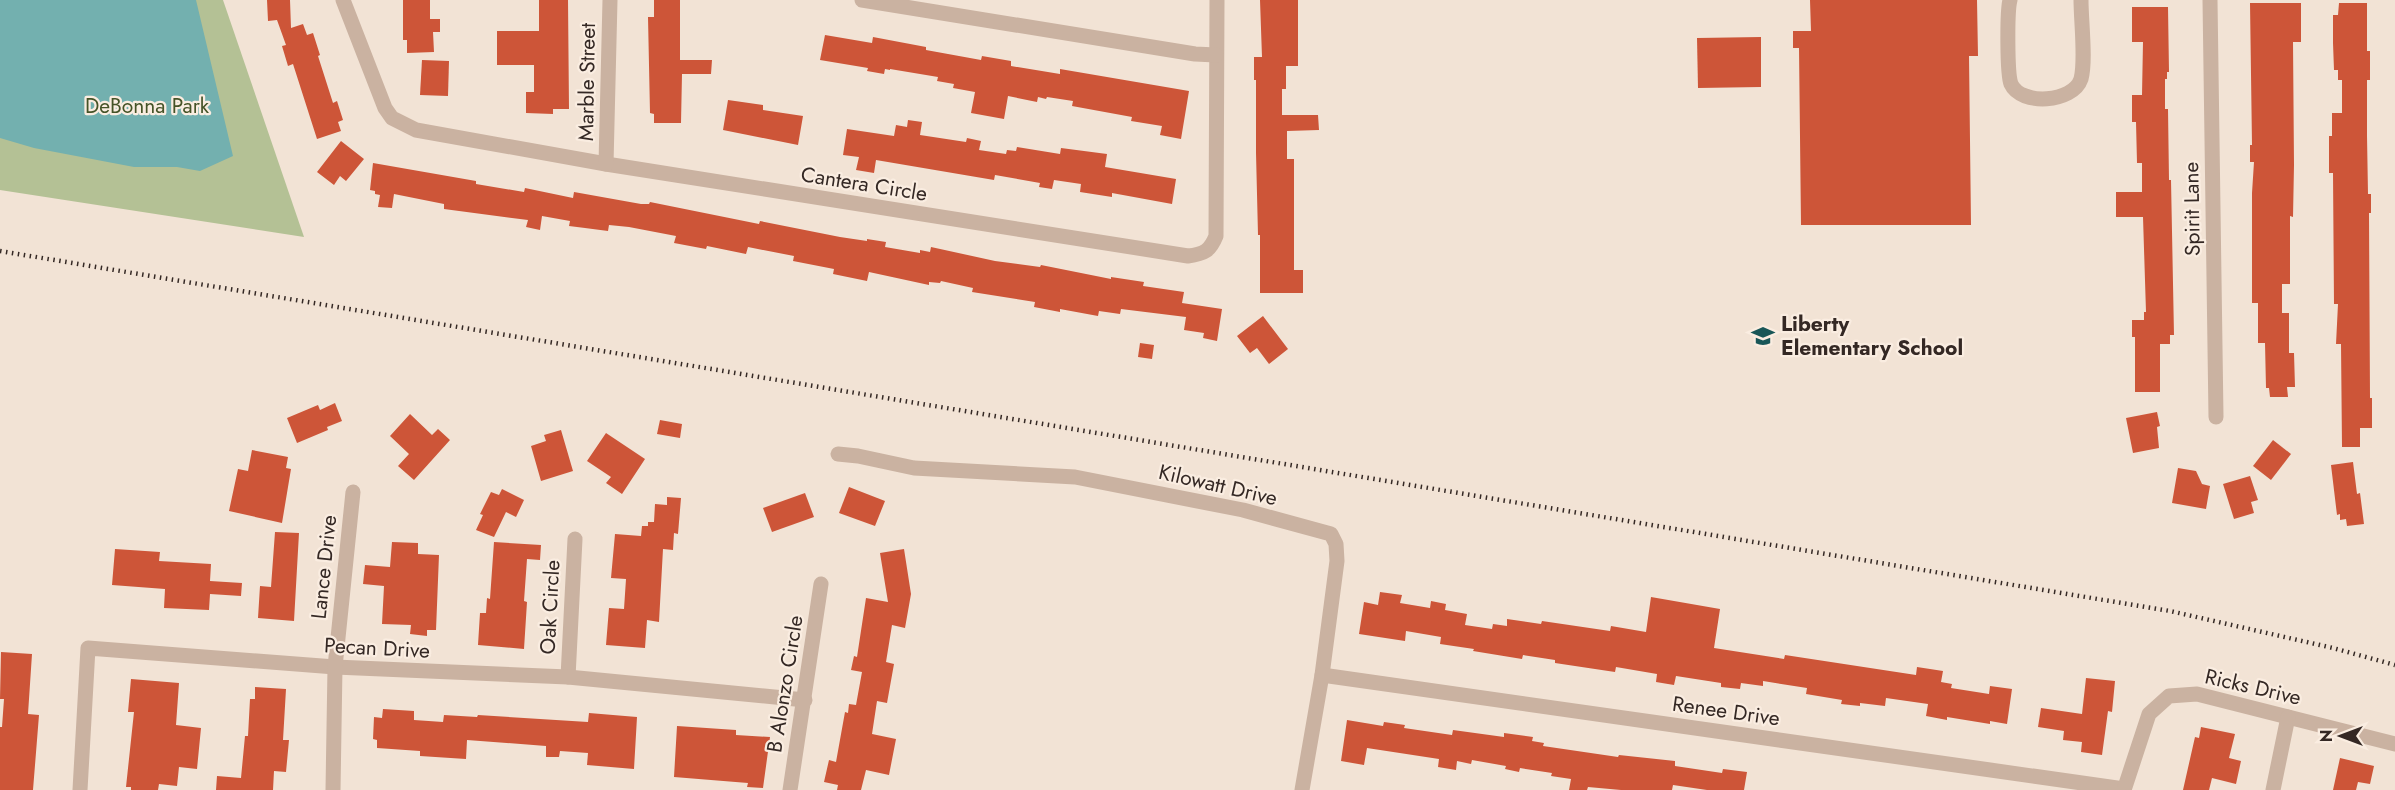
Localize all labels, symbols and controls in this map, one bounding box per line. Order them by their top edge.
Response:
street label: Marble Street [571,23,603,141]
park label: DeBonna Park [85,91,210,121]
street label: Cantera Circle [799,159,929,209]
street label: Spirit Lane [2176,161,2208,256]
place label: Liberty Elementary School [1781,309,1963,363]
school or university icon: Liberty Elementary School [1750,323,1776,349]
street label: Kilowatt Drive [1156,457,1280,513]
street label: Lance Drive [304,513,344,620]
street label: Oak Circle [533,559,567,655]
street label: B Alonzo Circle [759,613,811,755]
street label: Pecan Drive [323,630,431,666]
street label: Ricks Drive [2202,661,2304,713]
street label: Renee Drive [1670,689,1782,733]
north arrow [2311,706,2371,766]
text: N [2315,730,2338,742]

